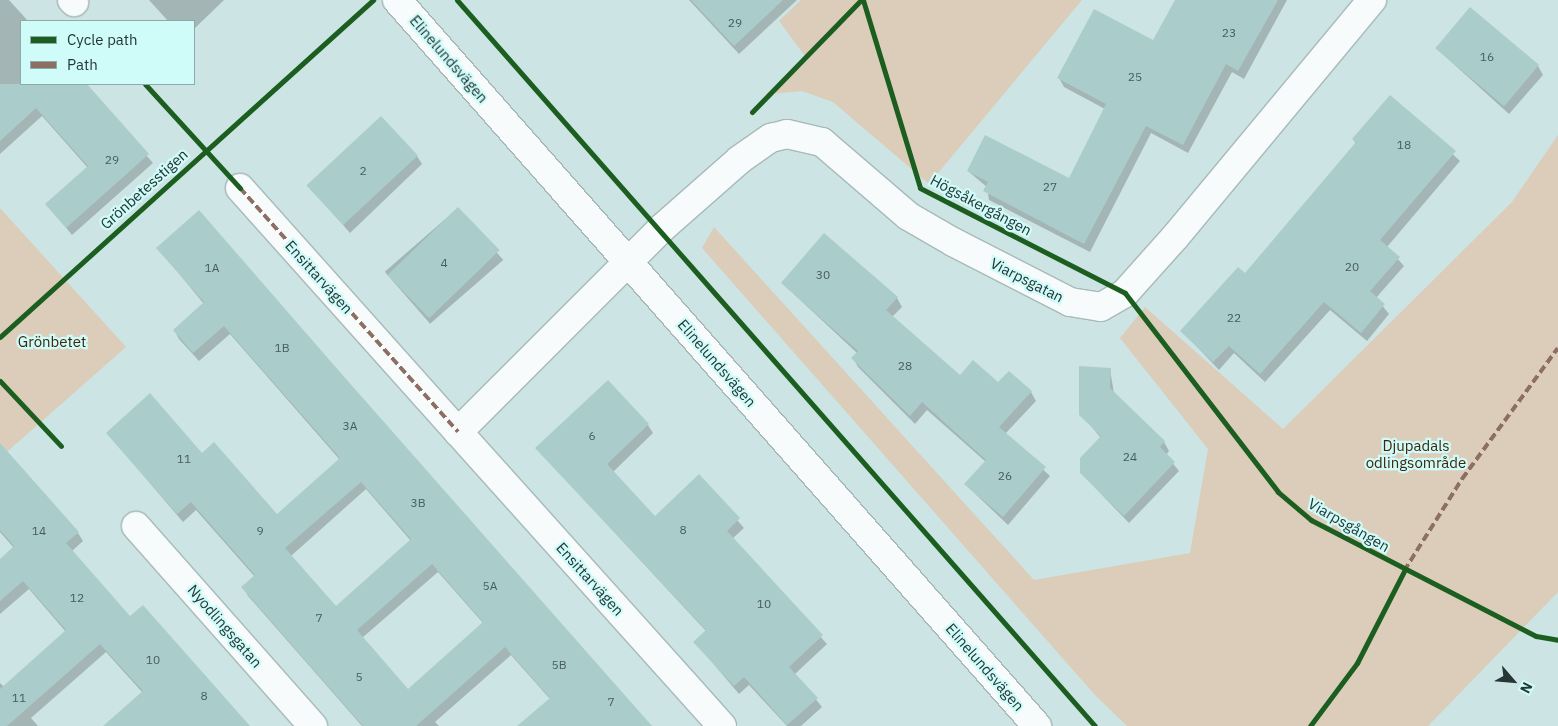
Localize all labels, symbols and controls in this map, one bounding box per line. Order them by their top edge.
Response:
street label: Elinelundsvägen [406,12,492,106]
house number: 29 [728,16,742,30]
legend [20,20,195,85]
house number: 23 [1222,26,1236,40]
text: Cycle path [67,30,138,49]
house number: 16 [1480,50,1494,64]
text: Path [67,55,98,74]
house number: 25 [1128,70,1142,84]
house number: 18 [1397,138,1411,152]
street label: Grönbetesstigen [97,145,191,233]
house number: 29 [105,153,119,167]
house number: 2 [359,164,367,178]
street label: Högsåkergången [927,171,1035,239]
house number: 27 [1043,180,1057,194]
street label: Ensittarvägen [281,237,357,317]
street label: Viarpsgatan [987,254,1067,306]
house number: 4 [440,256,448,270]
house number: 20 [1345,260,1359,274]
house number: 1A [205,261,219,275]
house number: 30 [816,268,830,282]
house number: 22 [1227,311,1241,325]
street label: Elinelundsvägen [674,316,760,410]
park label: Grönbetet [18,333,86,351]
house number: 1B [274,341,290,355]
house number: 28 [898,359,912,373]
house number: 3A [343,419,357,433]
house number: 6 [588,429,596,443]
park label: Djupadals odlingsområde [1366,436,1466,471]
house number: 24 [1123,450,1137,464]
house number: 11 [177,452,191,466]
house number: 26 [998,469,1012,483]
street label: Viarpsgången [1305,494,1393,556]
house number: 3B [410,496,426,510]
house number: 8 [679,523,687,537]
house number: 14 [32,524,46,538]
house number: 9 [256,524,264,538]
street label: Ensittarvägen [552,539,628,619]
house number: 5A [483,579,497,593]
street label: Nyodlingsgatan [184,581,266,671]
house number: 12 [70,591,84,605]
house number: 10 [757,597,771,611]
house number: 7 [315,611,323,625]
street label: Elinelundsvägen [942,620,1028,714]
house number: 10 [146,653,160,667]
north arrow [1488,656,1538,706]
house number: 5B [551,658,567,672]
house number: 5 [355,670,363,684]
text: N [1516,679,1537,696]
house number: 8 [200,689,208,703]
house number: 11 [12,691,26,705]
house number: 7 [607,695,615,709]

